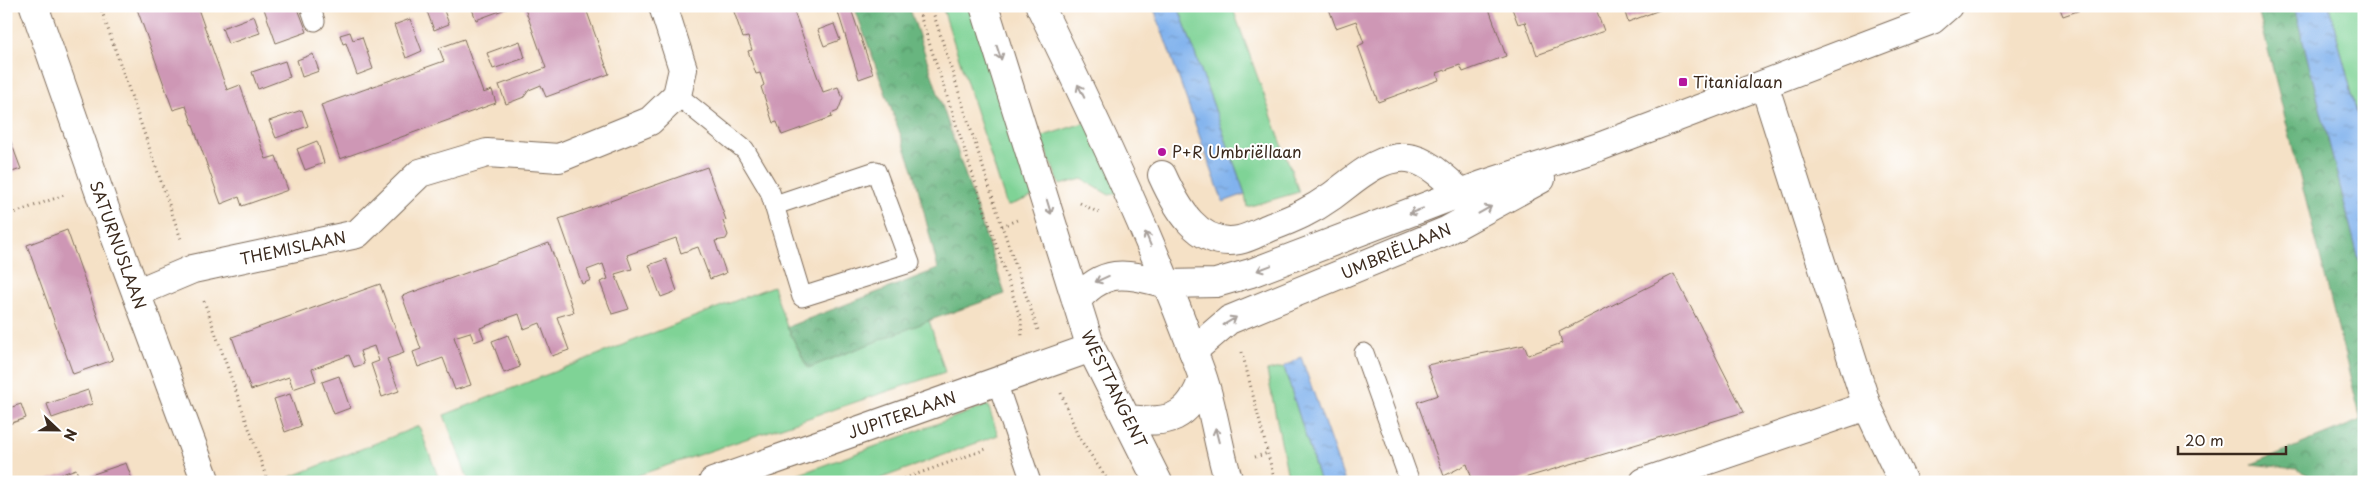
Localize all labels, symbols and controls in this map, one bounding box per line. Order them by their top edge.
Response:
one-way arrow [995,44,1004,60]
place label: Titanialaan [1693,69,1783,93]
marker: Titanialaan [1677,76,1689,88]
one-way arrow [1076,84,1085,99]
place label: P+R Umbriëllaan [1172,139,1302,163]
marker: P+R Umbriëllaan [1156,146,1168,158]
street label: SATURNUSLAAN [85,177,153,312]
one-way arrow [1044,199,1054,215]
one-way arrow [1477,205,1492,215]
one-way arrow [1409,207,1424,216]
street label: UMBRIËLLAAN [1337,216,1454,284]
street label: THEMISLAAN [238,224,348,270]
one-way arrow [1143,232,1153,247]
one-way arrow [1257,264,1272,273]
one-way arrow [1095,275,1110,285]
one-way arrow [1223,315,1237,325]
street label: WESTTANGENT [1076,326,1154,451]
street label: JUPITERLAAN [844,384,959,444]
north arrow [32,406,82,456]
scale bar [2178,423,2285,455]
text: N [59,426,82,444]
one-way arrow [1212,427,1221,443]
text: 20 m [2185,428,2224,451]

